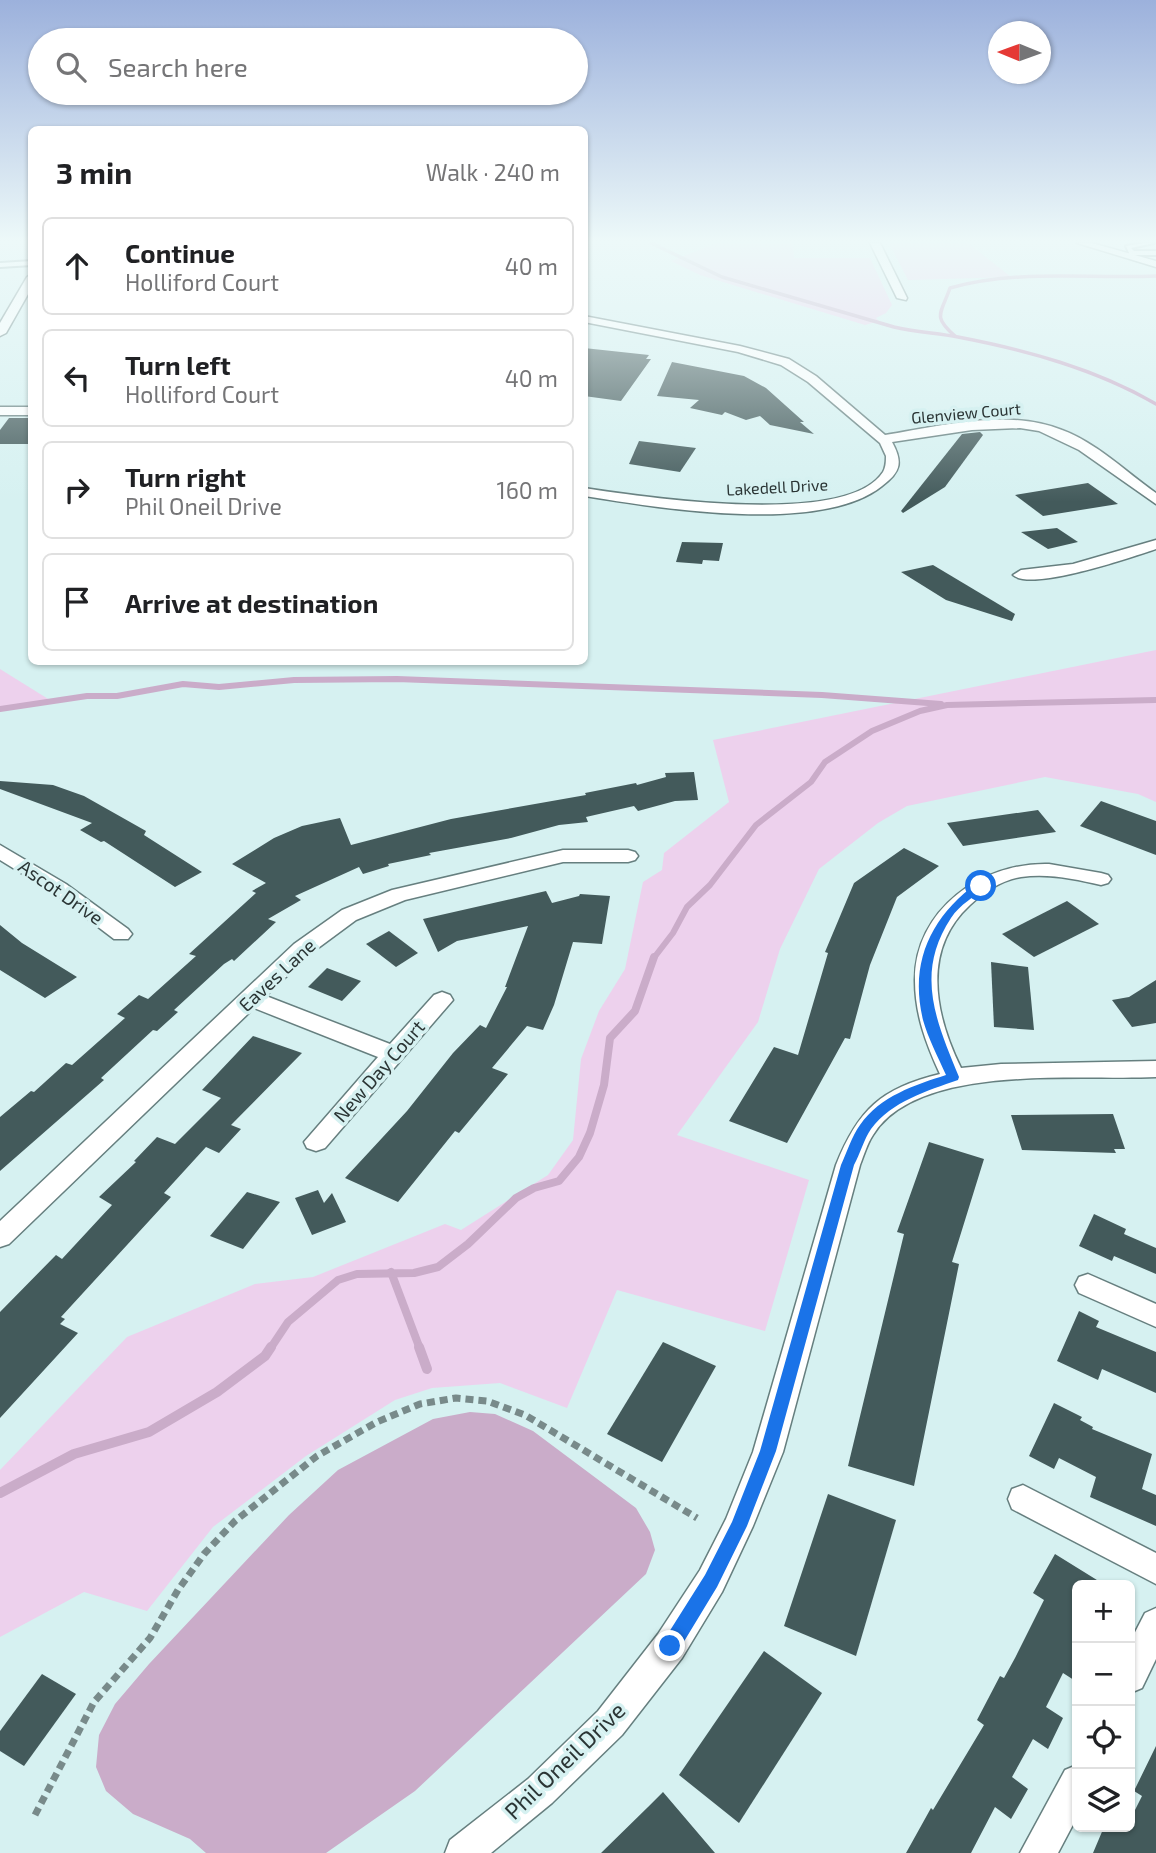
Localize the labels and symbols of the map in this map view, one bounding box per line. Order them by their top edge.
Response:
north arrow [988,21,1051,84]
street label: Glenview Court [910,398,1022,427]
street label: Lakedell Drive [726,474,828,499]
street label: Ascot Drive [15,854,108,929]
route start [965,870,996,901]
street label: Eaves Lane [234,933,320,1016]
street label: New Day Court [328,1015,429,1126]
route end [654,1630,685,1661]
street label: Phil Oneil Drive [498,1696,630,1825]

